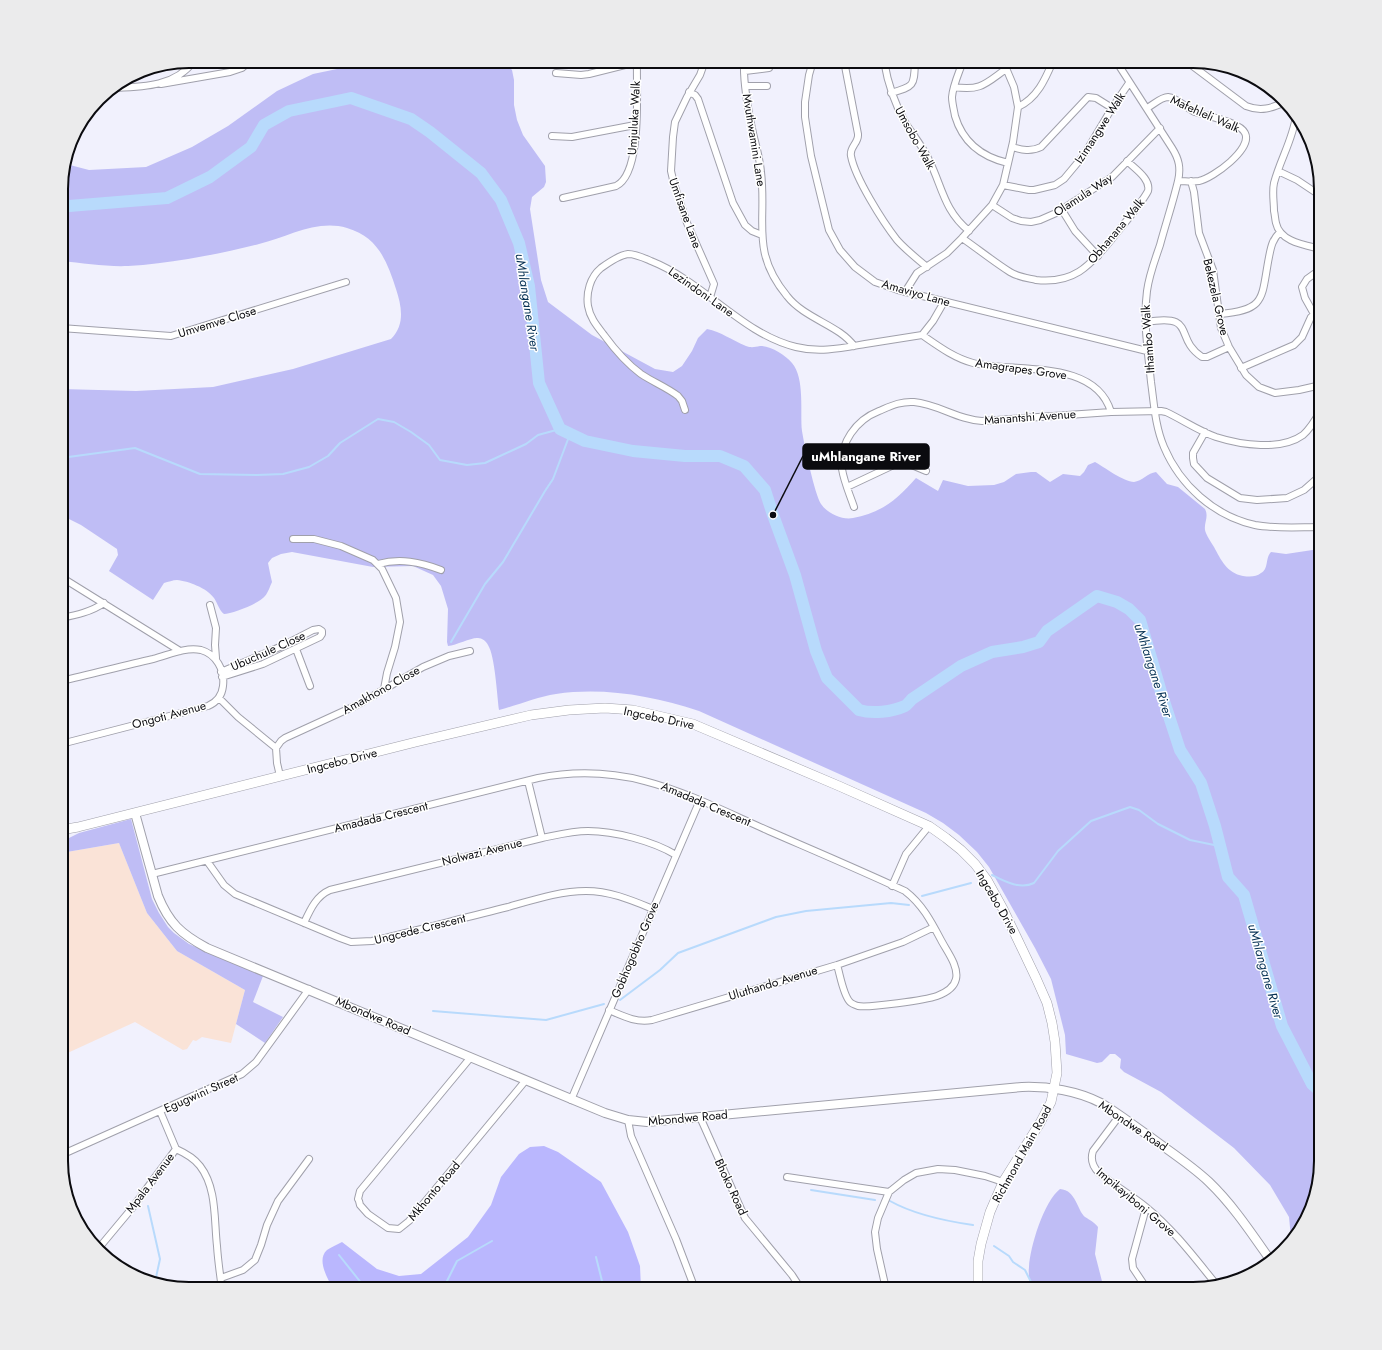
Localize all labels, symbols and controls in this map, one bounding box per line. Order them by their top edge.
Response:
street label: Umjuluka Walk [623,80,645,156]
street label: Izimangwe Walk [1070,88,1130,167]
street label: Mafehleli Walk [1167,91,1243,138]
street label: Mvuthwamini Lane [738,92,770,188]
street label: Umsobo Walk [890,103,940,173]
street label: Olamula Way [1050,169,1117,221]
street label: Umfisane Lane [664,175,706,251]
street label: Obhanana Walk [1083,194,1149,268]
water label: uMhlangane River [510,252,545,353]
street label: Bekezela Grove [1198,257,1234,337]
street label: Lezindoni Lane [665,263,737,321]
street label: Amaviyo Lane [880,275,952,311]
street label: Umvemve Close [176,302,258,342]
street label: Ithambo Walk [1137,303,1159,374]
street label: Amagrapes Grove [974,354,1068,384]
street label: Manantshi Avenue [983,405,1077,429]
callout: uMhlangane River [803,444,929,469]
text: uMhlangane River [811,447,921,466]
water label: uMhlangane River [1129,621,1178,720]
street label: Ubuchule Close [228,626,308,676]
street label: Amakhono Close [339,661,423,719]
street label: Ongoti Avenue [130,696,208,734]
street label: Ingcebo Drive [622,702,696,734]
street label: Ingcebo Drive [305,744,379,778]
street label: Amadada Crescent [658,777,754,831]
street label: Amadada Crescent [332,797,430,837]
street label: Nolwazi Avenue [440,833,524,871]
street label: Ingcebo Drive [971,866,1023,938]
street label: Gobhogobho Grove [607,899,663,1001]
street label: Ungcede Crescent [372,909,468,949]
water label: uMhlangane River [1243,921,1288,1022]
street label: Uluthando Avenue [726,961,820,1005]
street label: Mbondwe Road [333,992,413,1040]
street label: Egugwini Street [161,1069,241,1117]
street label: Mbondwe Road [1095,1096,1171,1156]
street label: Richmond Main Road [988,1102,1056,1206]
street label: Mbondwe Road [647,1106,729,1130]
street label: Mpala Avenue [121,1149,179,1217]
street label: Bhoko Road [710,1156,752,1218]
street label: Mkhonto Road [404,1157,464,1225]
street label: Impikayiboni Grove [1092,1163,1180,1241]

